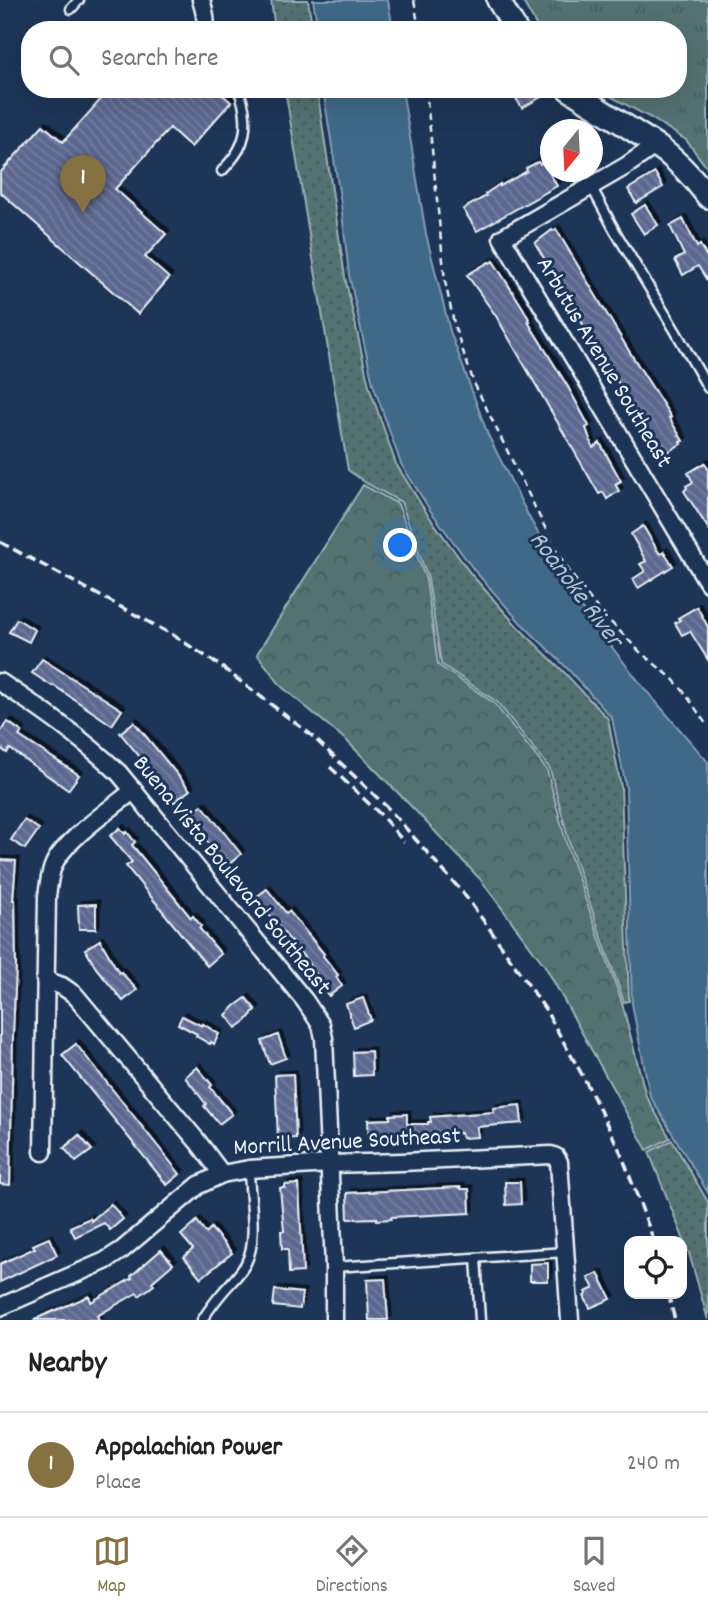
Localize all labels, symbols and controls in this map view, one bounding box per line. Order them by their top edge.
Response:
search box [21,21,687,98]
icon: search [45,41,83,79]
text: Search here [101,41,219,78]
north arrow [540,119,603,182]
pin: 1 [60,155,106,213]
street label: Arbutus Avenue Southeast [526,251,680,475]
water label: Roanoke River [519,524,633,659]
your location [383,528,417,562]
street label: Buena Vista Boulevard Southeast [124,749,339,1003]
street label: Morrill Avenue Southeast [233,1120,462,1166]
map controls [624,1236,687,1299]
button: locate [624,1236,687,1299]
text: Nearby [28,1344,106,1387]
text: Appalachian Power [95,1430,282,1467]
text: 1 [48,1448,54,1481]
text: 240 m [627,1448,680,1481]
text: Place [95,1467,141,1500]
tab: Map [93,1532,131,1601]
tab: Directions [316,1532,388,1601]
tab: Saved [573,1532,615,1601]

